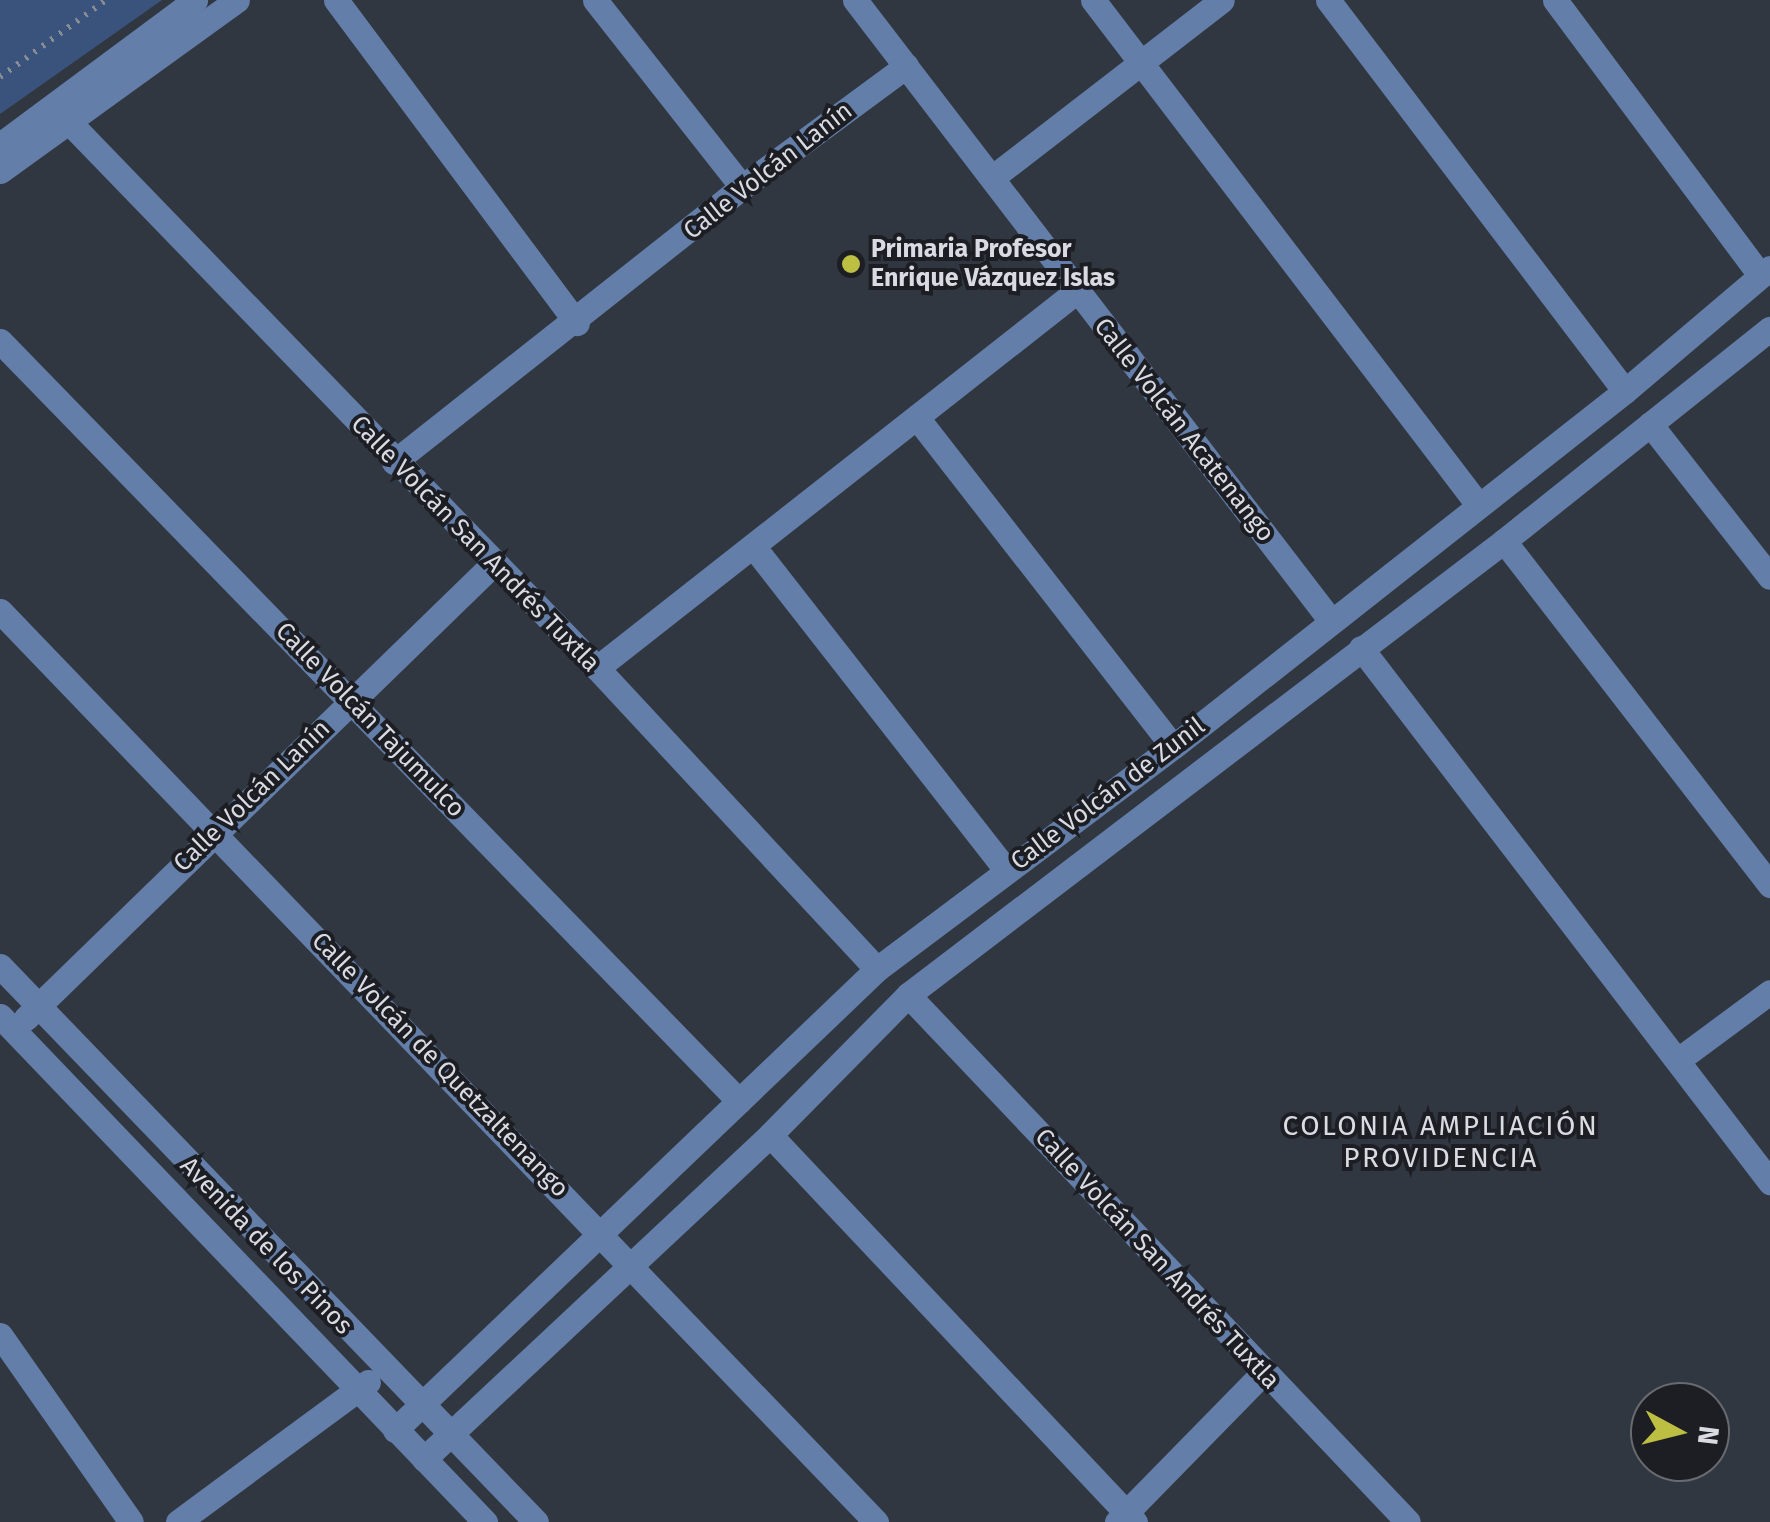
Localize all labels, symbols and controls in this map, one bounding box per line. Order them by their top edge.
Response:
street label: Calle Volcán Lanín [678,96,858,246]
place label: Primaria Profesor Enrique Vázquez Islas [871,235,1115,294]
marker: Primaria Profesor Enrique Vázquez Islas [840,253,862,275]
street label: Calle Volcán Acatenango [1087,312,1281,548]
street label: Calle Volcán San Andrés Tuxtla [344,410,606,678]
street label: Calle Volcán Tajumulco [269,616,471,824]
street label: Calle Volcán de Zunil [1005,711,1211,877]
street label: Calle Volcán Lanín [168,714,336,878]
street label: Calle Volcán de Quetzaltenango [305,926,575,1204]
district label: COLONIA AMPLIACIÓN PROVIDENCIA [1283,1109,1599,1175]
street label: Calle Volcán San Andrés Tuxtla [1028,1123,1286,1395]
street label: Avenida de los Pinos [174,1151,358,1341]
north arrow [1630,1382,1730,1482]
text: N [1691,1424,1726,1447]

